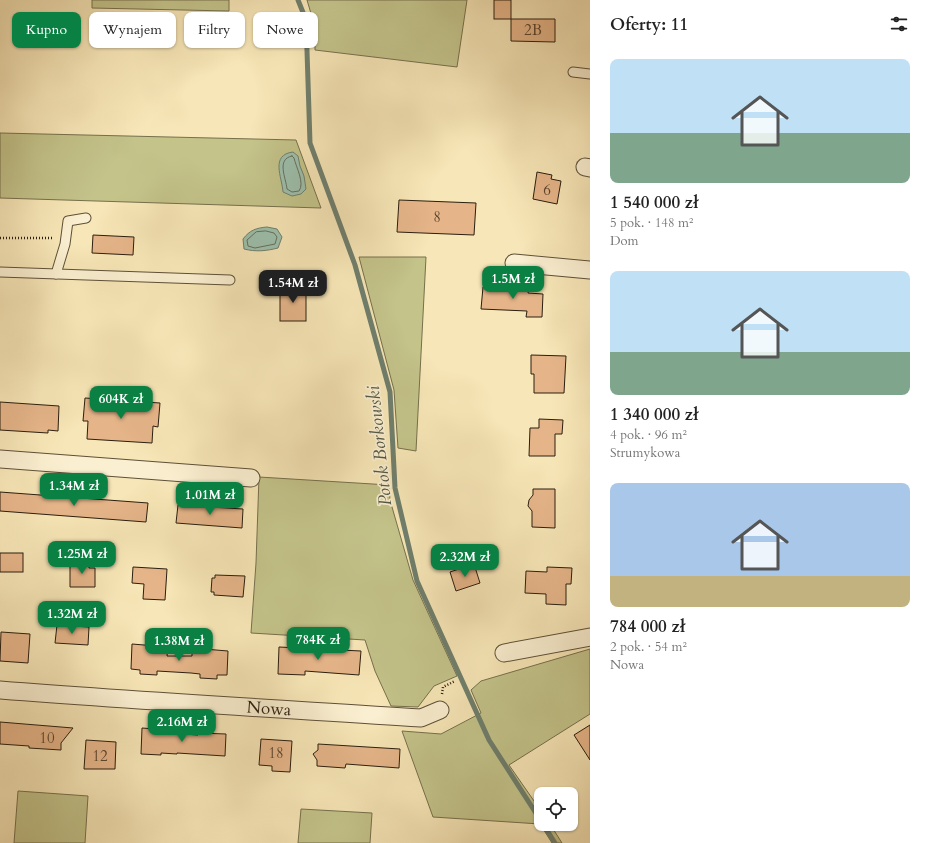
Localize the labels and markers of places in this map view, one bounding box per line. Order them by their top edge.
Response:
pin: 1.5M zł [476,266,550,300]
pin: 1.54M zł [252,270,334,304]
pin: 604K zł [84,386,158,420]
pin: 1.34M zł [33,473,115,507]
pin: 1.01M zł [169,482,251,516]
pin: 1.25M zł [41,541,123,575]
pin: 2.32M zł [424,544,506,578]
pin: 1.32M zł [31,601,113,635]
pin: 784K zł [281,627,355,661]
pin: 1.38M zł [138,628,220,662]
pin: 2.16M zł [141,709,223,743]

